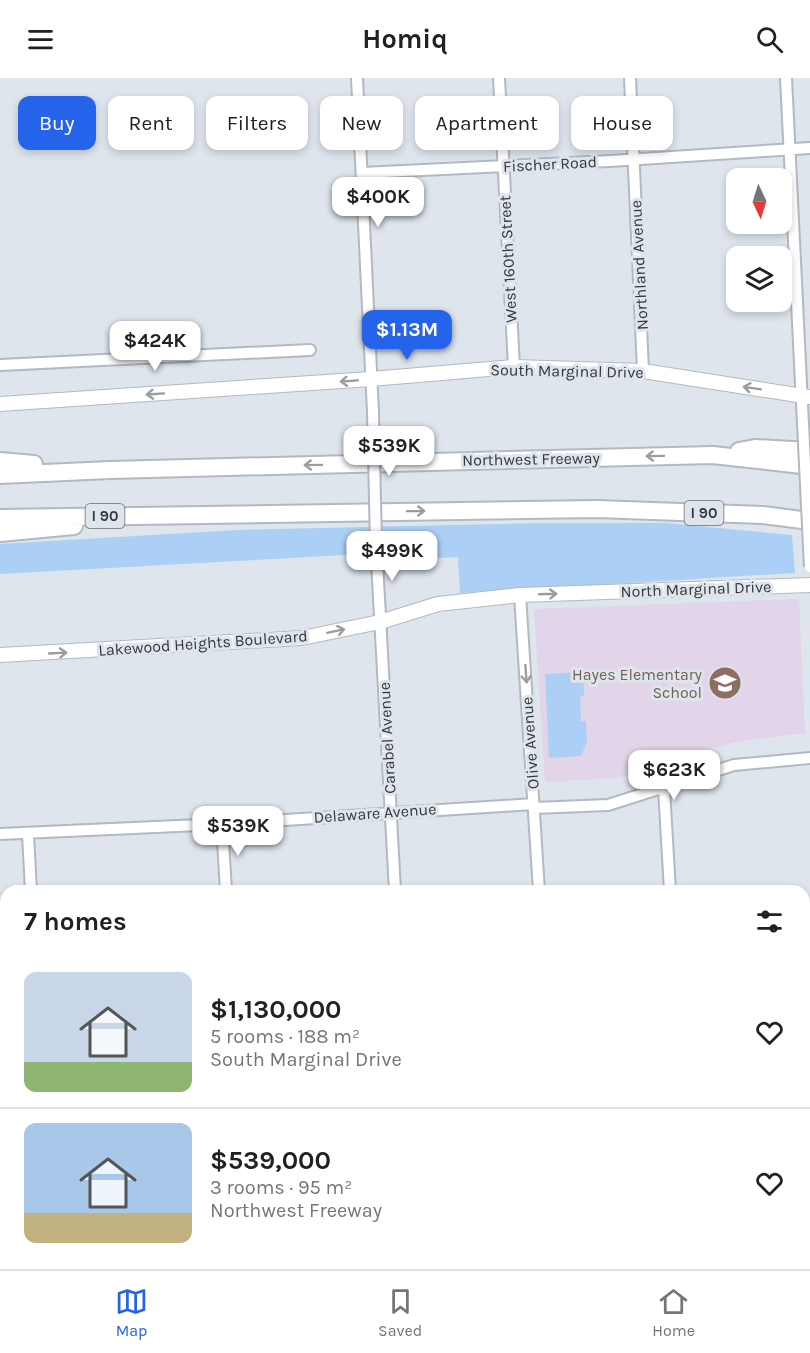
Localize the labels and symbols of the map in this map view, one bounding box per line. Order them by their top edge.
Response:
street label: Fischer Road [503,152,597,176]
north arrow [726,168,792,234]
pin: $400K [336,177,420,228]
street label: West 160th Street [495,195,521,323]
street label: Northland Avenue [626,200,652,330]
pin: $1.13M [358,310,456,361]
pin: $424K [113,321,197,372]
street label: South Marginal Drive [490,360,644,382]
one-way arrow [340,376,360,387]
one-way arrow [743,382,763,393]
one-way arrow [145,388,165,399]
pin: $539K [347,426,431,477]
street label: Northwest Freeway [462,448,601,470]
one-way arrow [645,450,665,462]
one-way arrow [303,459,323,470]
road number: I 90 [684,501,724,525]
road number: I 90 [86,504,124,528]
one-way arrow [406,505,426,517]
pin: $499K [350,531,434,582]
street label: North Marginal Drive [620,577,772,601]
one-way arrow [538,588,558,599]
one-way arrow [326,625,346,636]
street label: Lakewood Heights Boulevard [98,626,308,660]
one-way arrow [48,647,68,658]
one-way arrow [520,664,531,684]
place label: Hayes Elementary School [572,665,703,702]
school or university icon: Hayes Elementary School [707,665,743,701]
street label: Carabel Avenue [375,682,399,794]
street label: Olive Avenue [517,696,543,790]
pin: $623K [632,750,716,801]
street label: Delaware Avenue [313,799,437,827]
pin: $539K [196,806,280,857]

